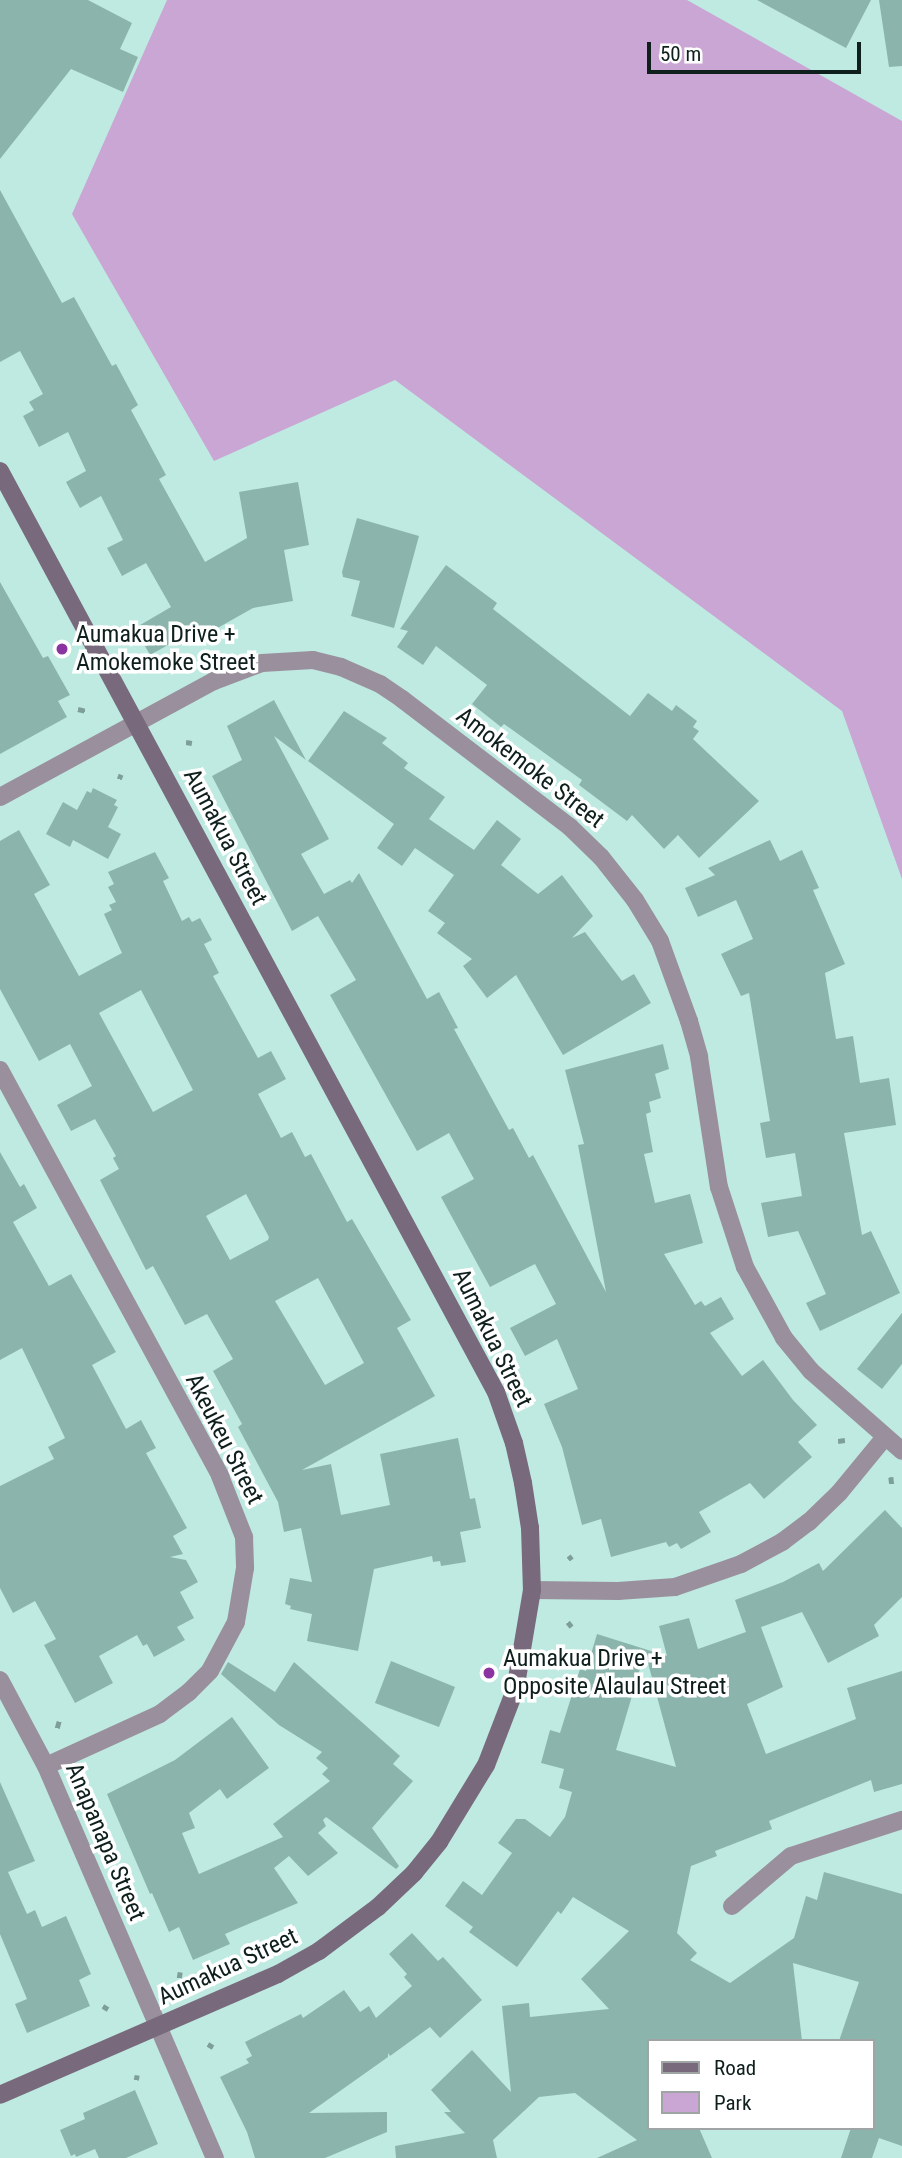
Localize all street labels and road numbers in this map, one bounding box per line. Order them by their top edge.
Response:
street label: Amokemoke Street [450,701,610,835]
street label: Aumakua Street [177,764,273,910]
street label: Aumakua Street [446,1264,538,1412]
street label: Akeukeu Street [179,1369,269,1509]
street label: Anapanapa Street [59,1759,151,1925]
street label: Aumakua Street [154,1922,302,2012]

